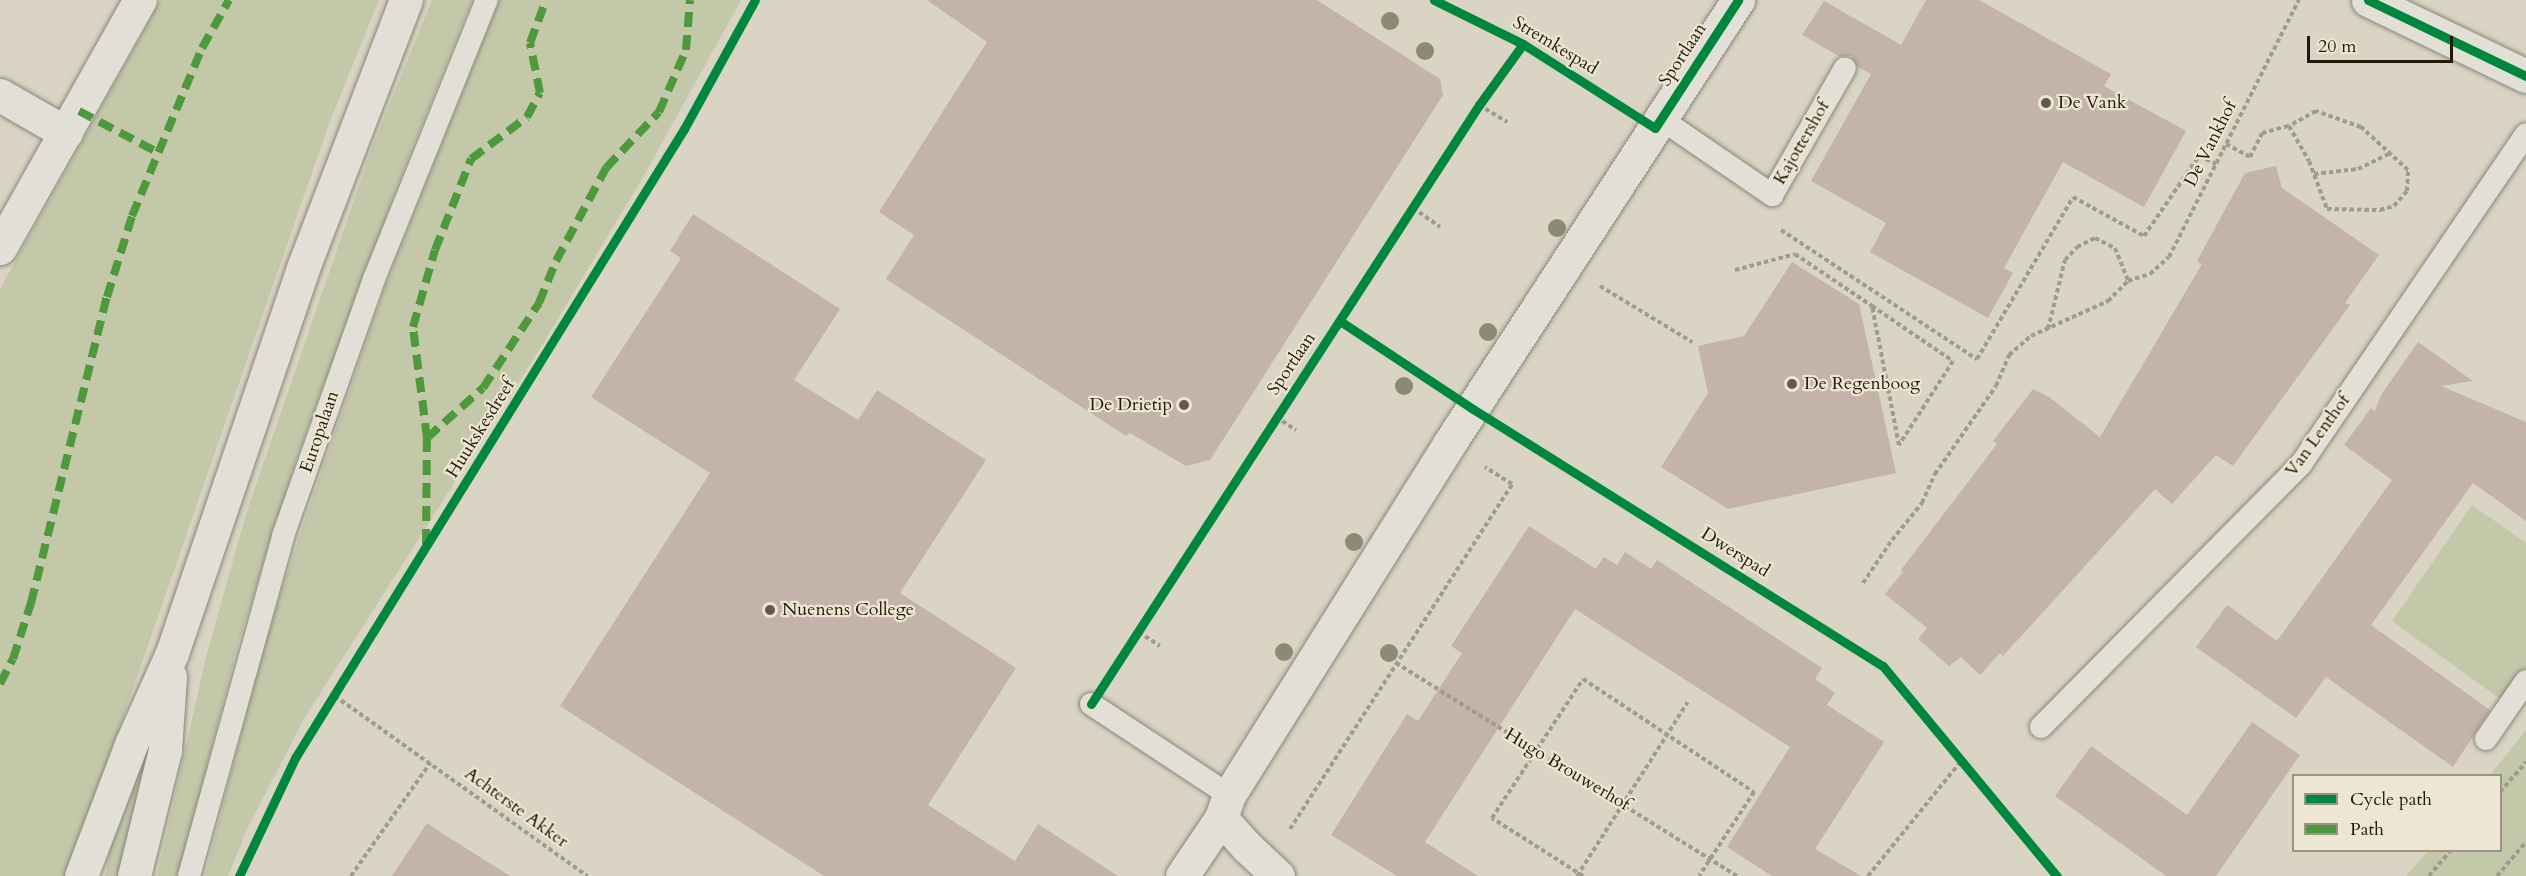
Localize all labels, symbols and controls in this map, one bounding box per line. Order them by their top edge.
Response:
street label: Stremkespad [1509,12,1601,80]
street label: Sportlaan [1655,19,1711,91]
scale bar [2310,24,2456,62]
text: 20 m [2318,34,2357,59]
place label: De Vank [2058,92,2127,114]
marker: De Vank [2039,96,2053,110]
street label: Kajottershof [1769,97,1835,189]
street label: De Vankhof [2180,97,2242,191]
street label: Sportlaan [1263,329,1321,399]
place label: De Regenboog [1804,373,1920,395]
street label: Huukskesdreef [442,376,520,482]
marker: De Regenboog [1785,377,1799,391]
street label: Europalaan [296,388,344,476]
street label: Van Lenthof [2281,391,2355,481]
place label: De Drietip [1090,394,1172,416]
marker: De Drietip [1177,398,1191,412]
street label: Dwerspad [1697,524,1773,582]
place label: Nuenens College [782,599,914,621]
marker: Nuenens College [763,603,777,617]
street label: Hugo Brouwerhof [1500,724,1634,816]
street label: Achterste Akker [460,763,572,853]
legend [2292,774,2502,852]
text: Cycle path [2350,787,2432,812]
text: Path [2350,817,2384,842]

